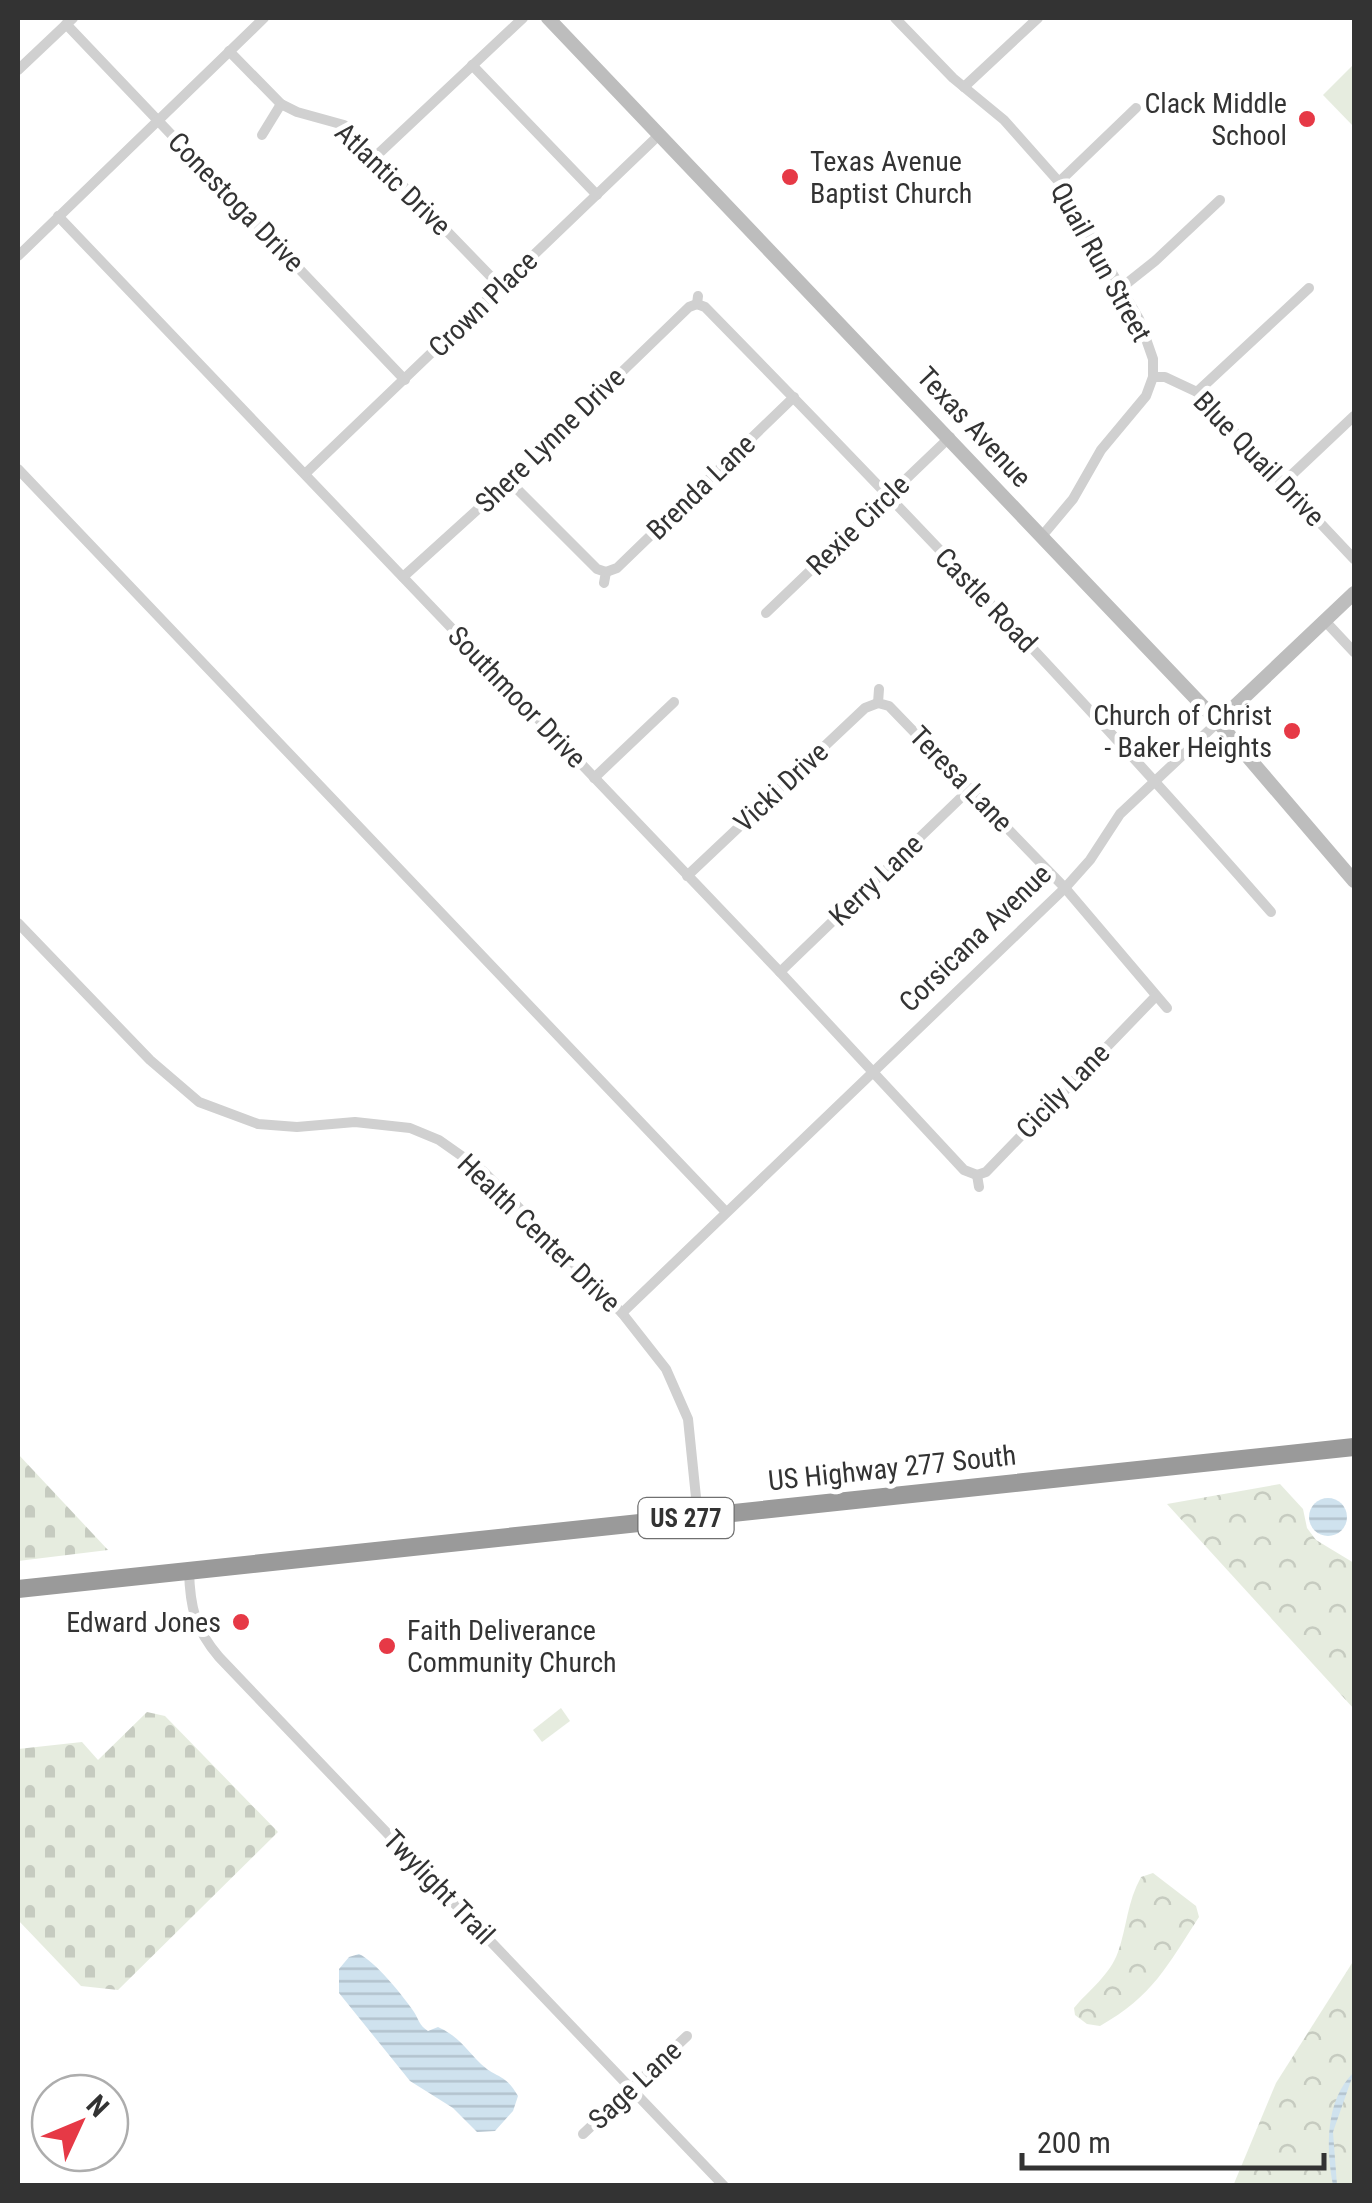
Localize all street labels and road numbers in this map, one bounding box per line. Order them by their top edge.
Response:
street label: Atlantic Drive [328,116,458,242]
street label: Conestoga Drive [161,125,311,279]
street label: Quail Run Street [1044,177,1158,347]
street label: Crown Place [422,244,544,364]
street label: Texas Avenue [910,360,1038,494]
street label: Shere Lynne Drive [469,361,631,519]
street label: Blue Quail Drive [1187,385,1331,533]
street label: Brenda Lane [640,427,762,547]
street label: Rexie Circle [800,468,916,582]
street label: Castle Road [928,541,1044,659]
street label: Southmoor Drive [441,619,593,775]
street label: Teresa Lane [903,719,1019,839]
street label: Vicki Drive [727,735,835,839]
street label: Kerry Lane [823,828,929,932]
street label: Corsicana Avenue [892,857,1058,1019]
street label: Cicily Lane [1010,1037,1116,1145]
street label: Health Center Drive [451,1147,627,1319]
street label: US Highway 277 South [766,1439,1018,1497]
road number: US 277 [638,1498,734,1538]
street label: Twylight Trail [376,1823,502,1951]
street label: Sage Lane [582,2034,688,2136]

